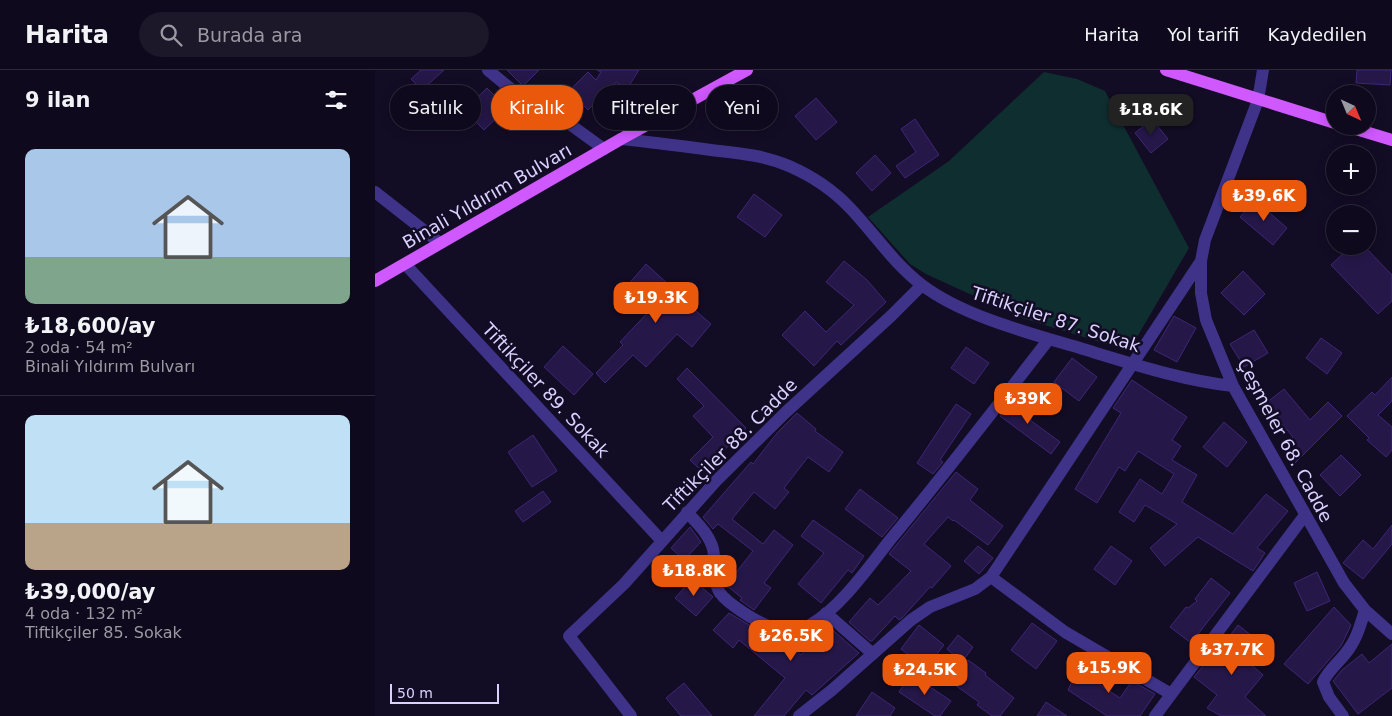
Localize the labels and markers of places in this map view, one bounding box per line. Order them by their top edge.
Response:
pin: ₺18.6K [1110,93,1192,136]
pin: ₺39.6K [1223,180,1305,222]
pin: ₺19.3K [615,282,697,324]
pin: ₺39K [998,382,1058,425]
pin: ₺18.8K [653,554,735,597]
pin: ₺26.5K [750,620,832,662]
pin: ₺37.7K [1191,634,1273,676]
pin: ₺15.9K [1068,652,1150,694]
pin: ₺24.5K [884,654,966,696]

